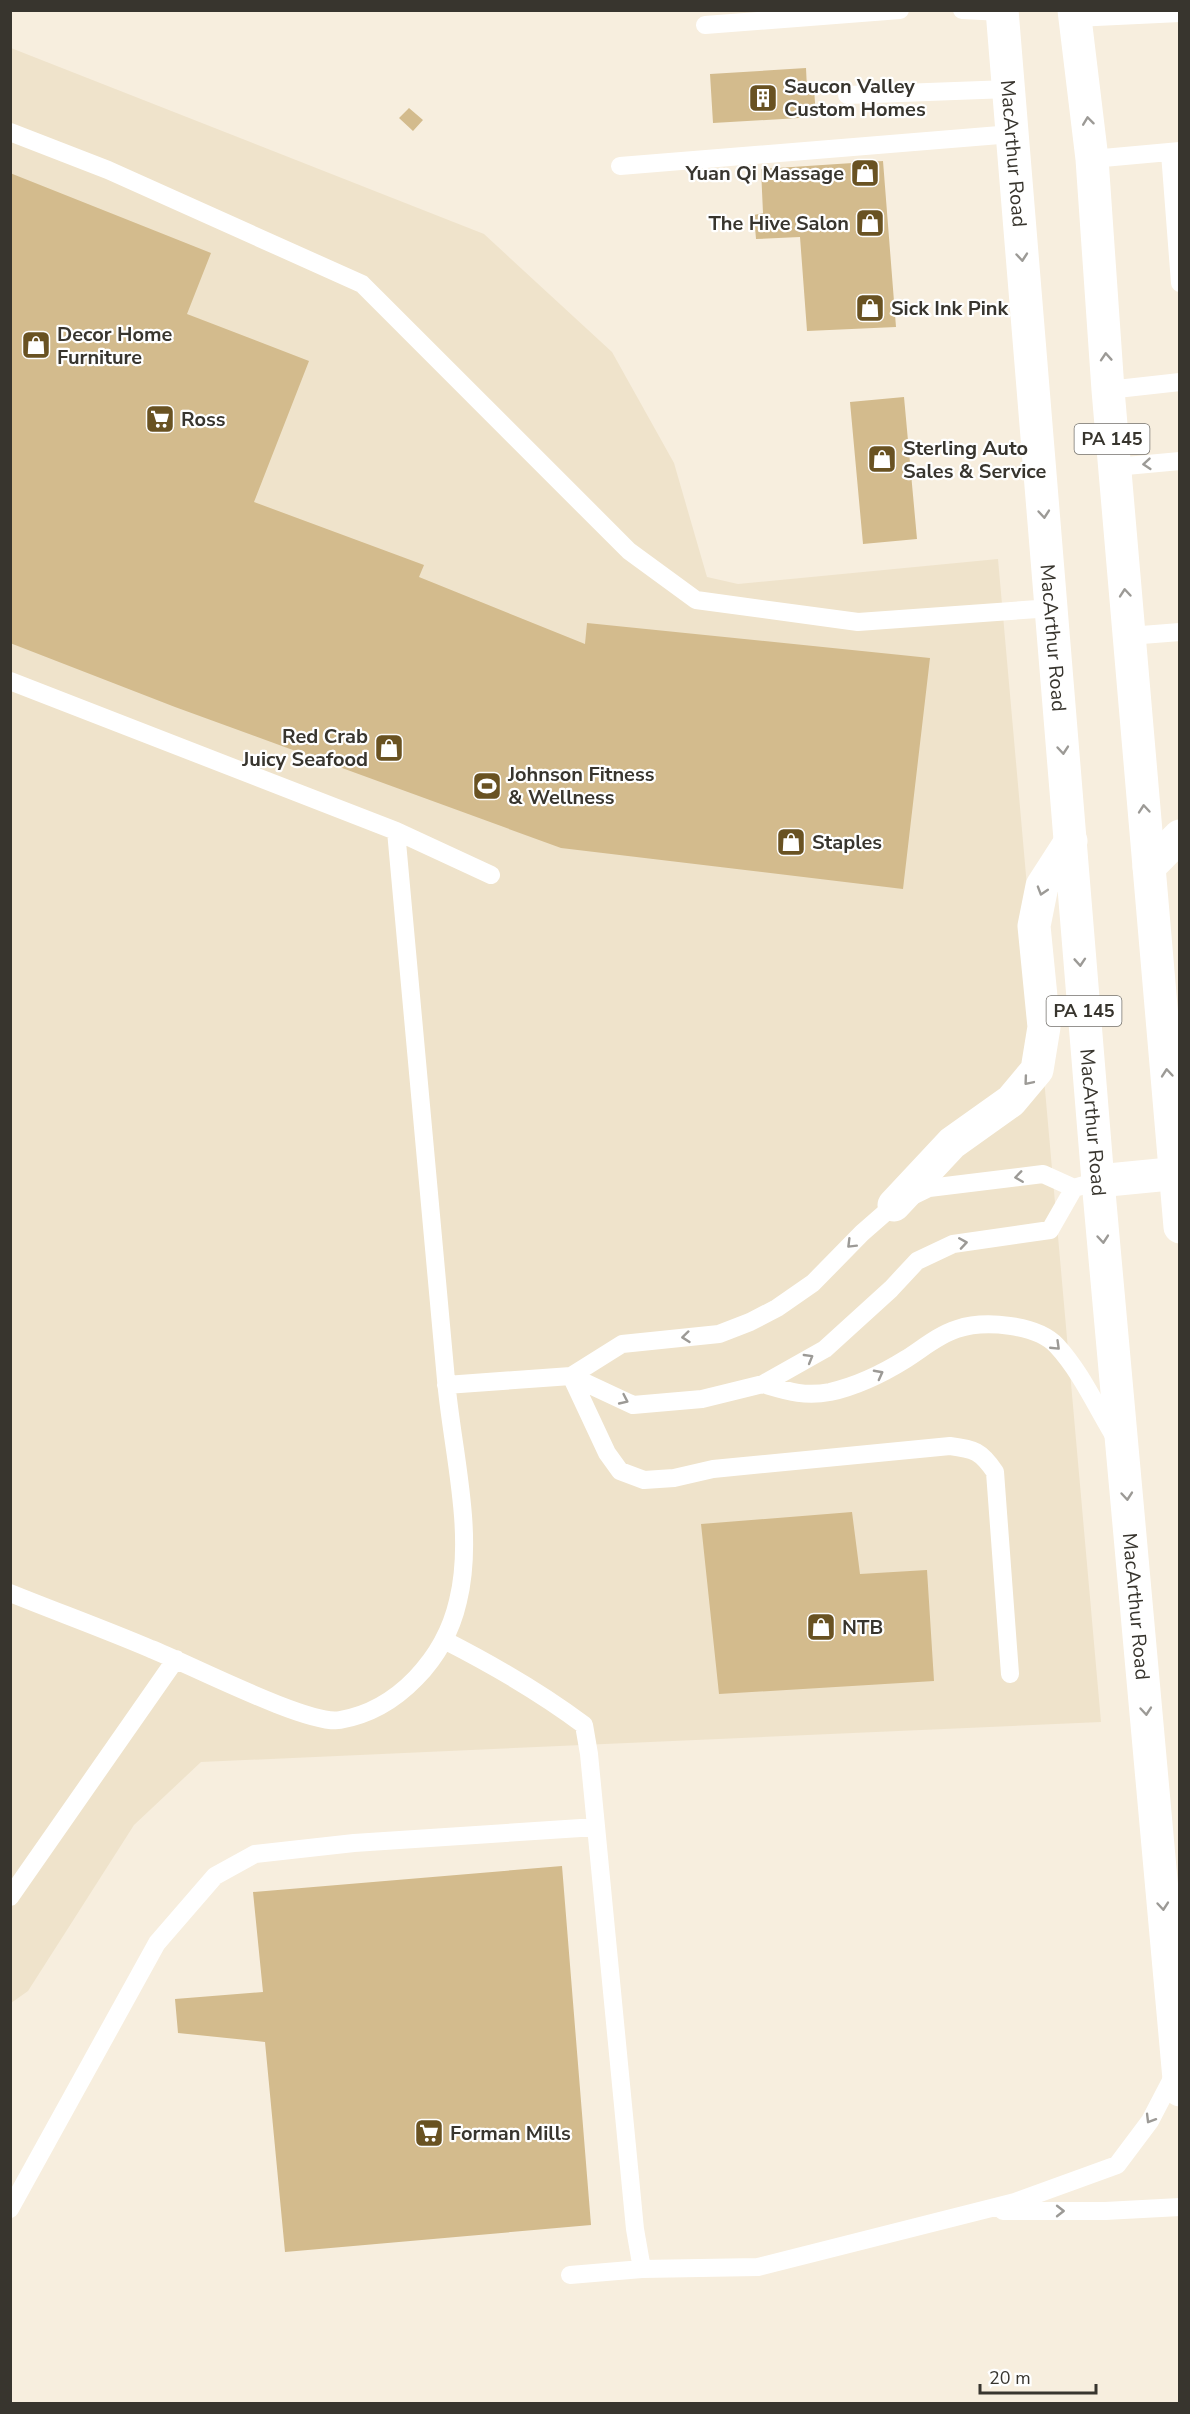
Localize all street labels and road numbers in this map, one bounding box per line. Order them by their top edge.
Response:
street label: MacArthur Road [994,79,1033,228]
road number: PA 145 [1074,424,1150,454]
street label: MacArthur Road [1033,563,1072,713]
road number: PA 145 [1046,996,1122,1026]
street label: MacArthur Road [1073,1048,1112,1197]
street label: MacArthur Road [1116,1532,1156,1681]

